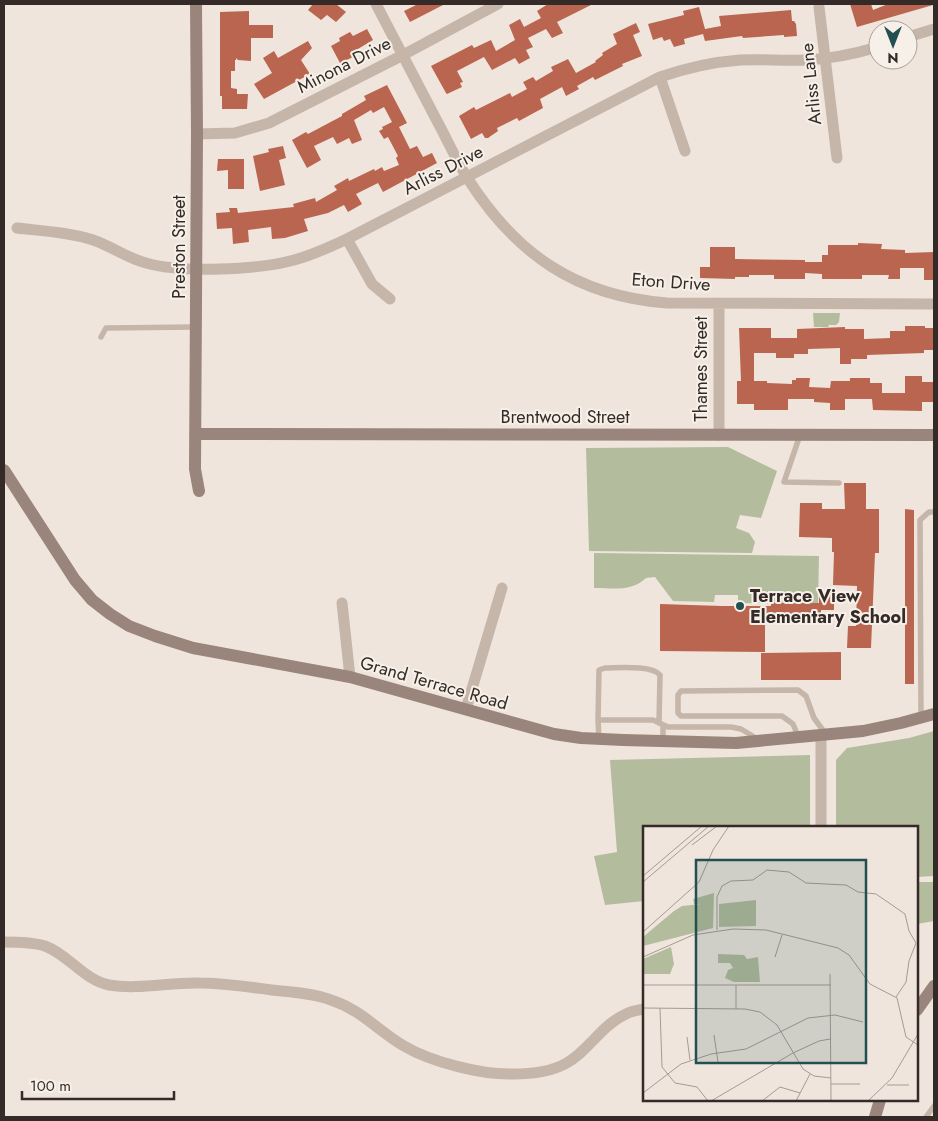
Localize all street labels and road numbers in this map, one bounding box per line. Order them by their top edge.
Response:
street label: Minona Drive [293,30,395,100]
street label: Arliss Lane [794,42,828,126]
street label: Arliss Drive [398,139,488,201]
street label: Preston Street [166,194,192,299]
street label: Eton Drive [631,266,711,298]
street label: Thames Street [688,316,714,422]
street label: Brentwood Street [500,404,630,430]
street label: Grand Terrace Road [357,649,511,717]

